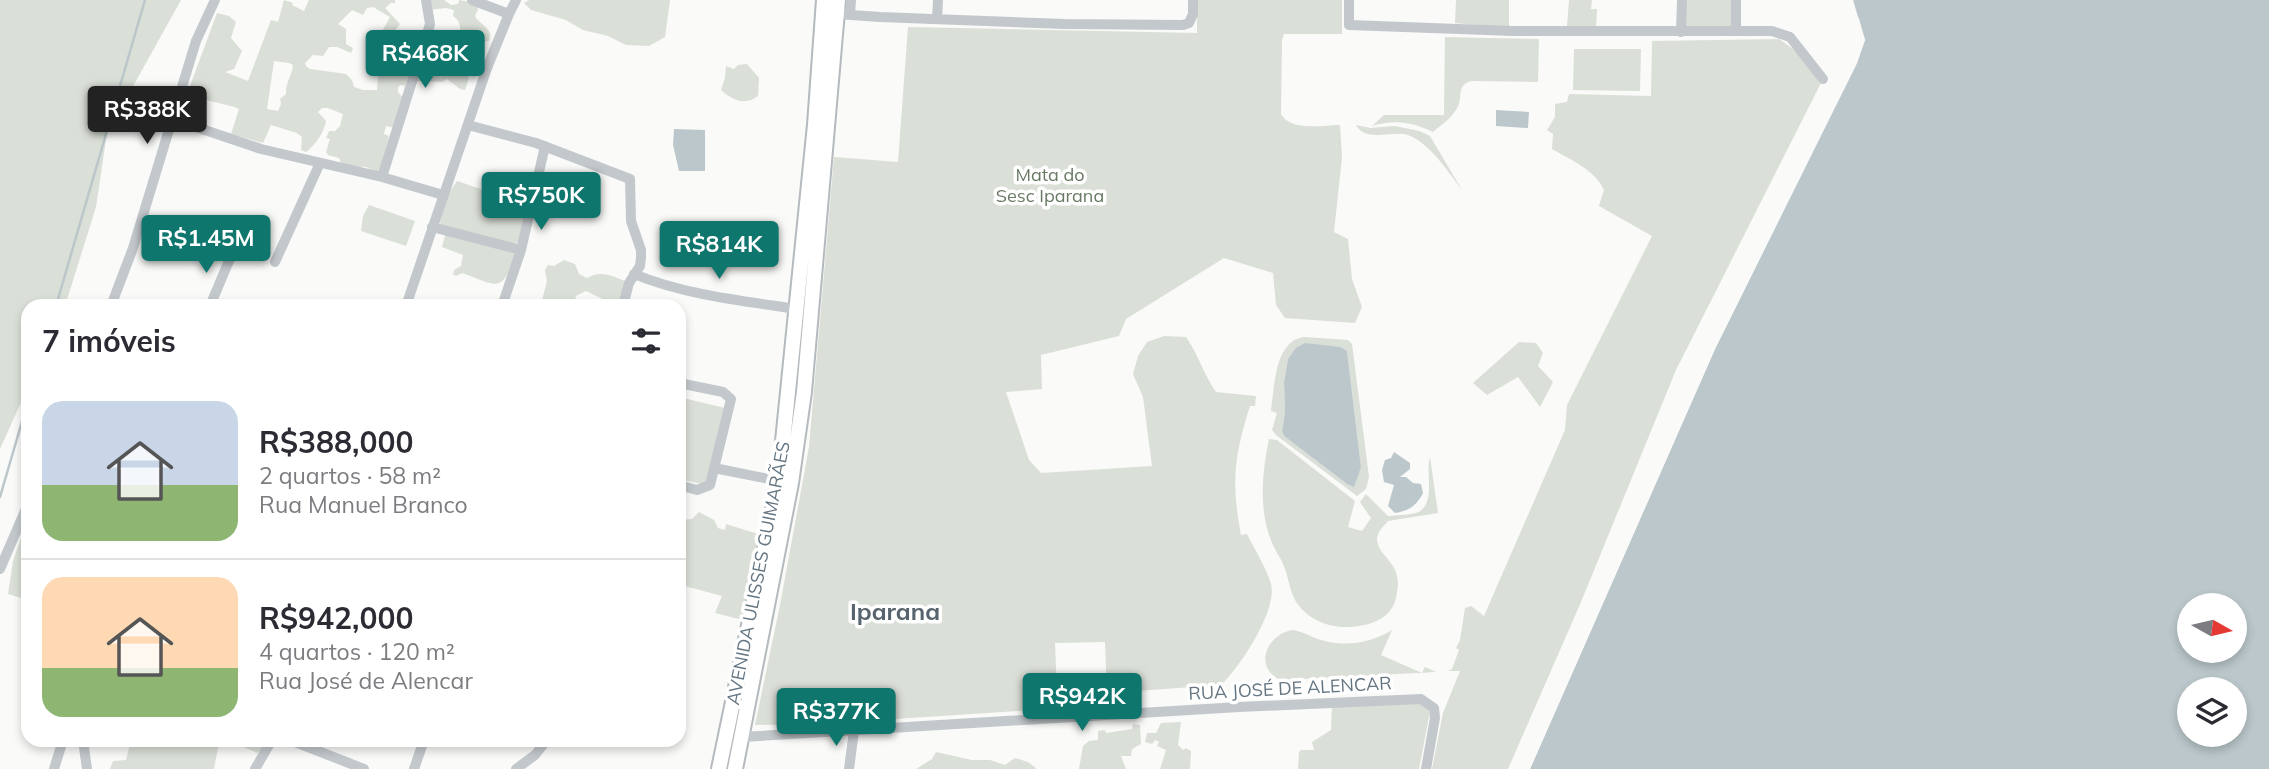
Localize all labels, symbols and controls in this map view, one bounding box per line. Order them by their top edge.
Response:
pin: R$468K [368,31,482,90]
text: R$468K [382,38,468,67]
pin: R$388K [90,86,204,146]
text: R$388K [104,94,190,123]
park label: Mata do Sesc Iparana [996,163,1104,207]
pin: R$750K [484,173,598,232]
text: R$750K [498,180,584,209]
pin: R$1.45M [141,216,271,275]
pin: R$814K [662,222,776,281]
text: R$1.45M [157,223,255,252]
text: R$814K [676,229,762,258]
text: 7 imóveis [42,322,176,360]
icon: filters [627,322,665,360]
text: R$388,000 [259,423,414,461]
icon: home [98,429,182,513]
street label: AVENIDA ULISSES GUIMARÃES [721,439,795,707]
text: 2 quartos · 58 m² [259,461,441,490]
text: Rua Manuel Branco [259,490,468,519]
north arrow [2177,593,2247,663]
map controls [2177,593,2247,747]
district label: Iparana [850,596,940,626]
text: R$942,000 [259,599,414,637]
icon: home [98,605,182,689]
text: 4 quartos · 120 m² [259,637,455,666]
text: Rua José de Alencar [259,666,473,695]
street label: RUA JOSÉ DE ALENCAR [1188,671,1392,705]
pin: R$942K [1025,674,1139,733]
button: layers [2177,677,2247,747]
text: R$942K [1039,681,1125,710]
pin: R$377K [779,688,893,748]
text: R$377K [793,696,879,725]

